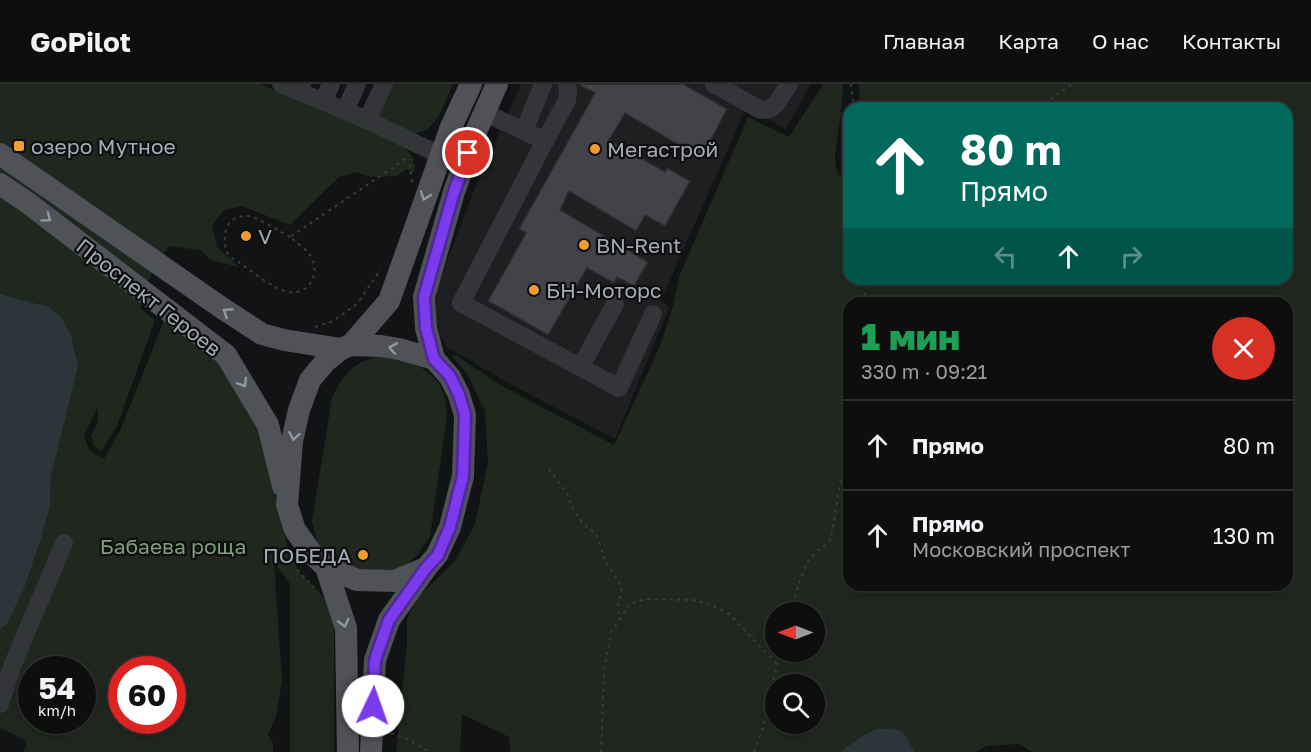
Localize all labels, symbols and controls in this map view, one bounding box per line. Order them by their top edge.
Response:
text: GoPilot [30,25,131,58]
text: Главная [883,28,965,54]
text: Карта [998,28,1059,54]
text: О нас [1092,28,1149,54]
text: Контакты [1182,28,1281,54]
text: 80 m [960,124,1061,174]
icon: ahead [861,126,939,204]
pin [442,127,493,178]
place label: озеро Мутное [31,133,176,159]
icon: arrive [451,136,484,169]
place label: Мегастрой [607,136,718,162]
marker: озеро Мутное [12,139,26,153]
marker: Мегастрой [588,142,602,156]
text: Прямо [960,175,1048,207]
one-way arrow [420,191,433,201]
one-way arrow [41,211,52,222]
place label: V [258,223,272,249]
marker: V [239,229,253,243]
street label: Проспект Героев [72,232,226,362]
place label: BN-Rent [596,232,681,258]
marker: BN-Rent [577,238,591,252]
icon: left [989,240,1022,273]
icon: ahead [1052,240,1085,273]
icon: right [1115,240,1148,273]
place label: БН-Моторс [546,277,661,303]
marker: БН-Моторс [527,283,541,297]
one-way arrow [223,308,234,319]
text: 1 мин [861,315,960,358]
button: close [1212,317,1275,380]
one-way arrow [388,343,398,355]
text: 330 m · 09:21 [861,359,987,383]
one-way arrow [236,377,247,387]
icon: ahead [861,429,894,462]
one-way arrow [288,430,301,440]
text: Прямо [912,432,984,459]
text: 80 m [1223,432,1275,459]
text: Прямо [912,510,984,537]
icon: ahead [861,519,894,552]
text: 130 m [1213,522,1275,549]
park label: Бабаева роща [100,533,246,559]
text: Московский проспект [912,537,1130,561]
place label: ПОБЕДА [263,542,351,568]
marker: ПОБЕДА [356,548,370,562]
north arrow [765,602,825,662]
map controls [765,602,825,734]
one-way arrow [336,618,349,628]
speed limit sign: 60 [108,656,186,734]
text: 54 [38,670,76,706]
position arrow [341,674,405,738]
button: search [765,674,825,734]
text: km/h [38,701,76,719]

